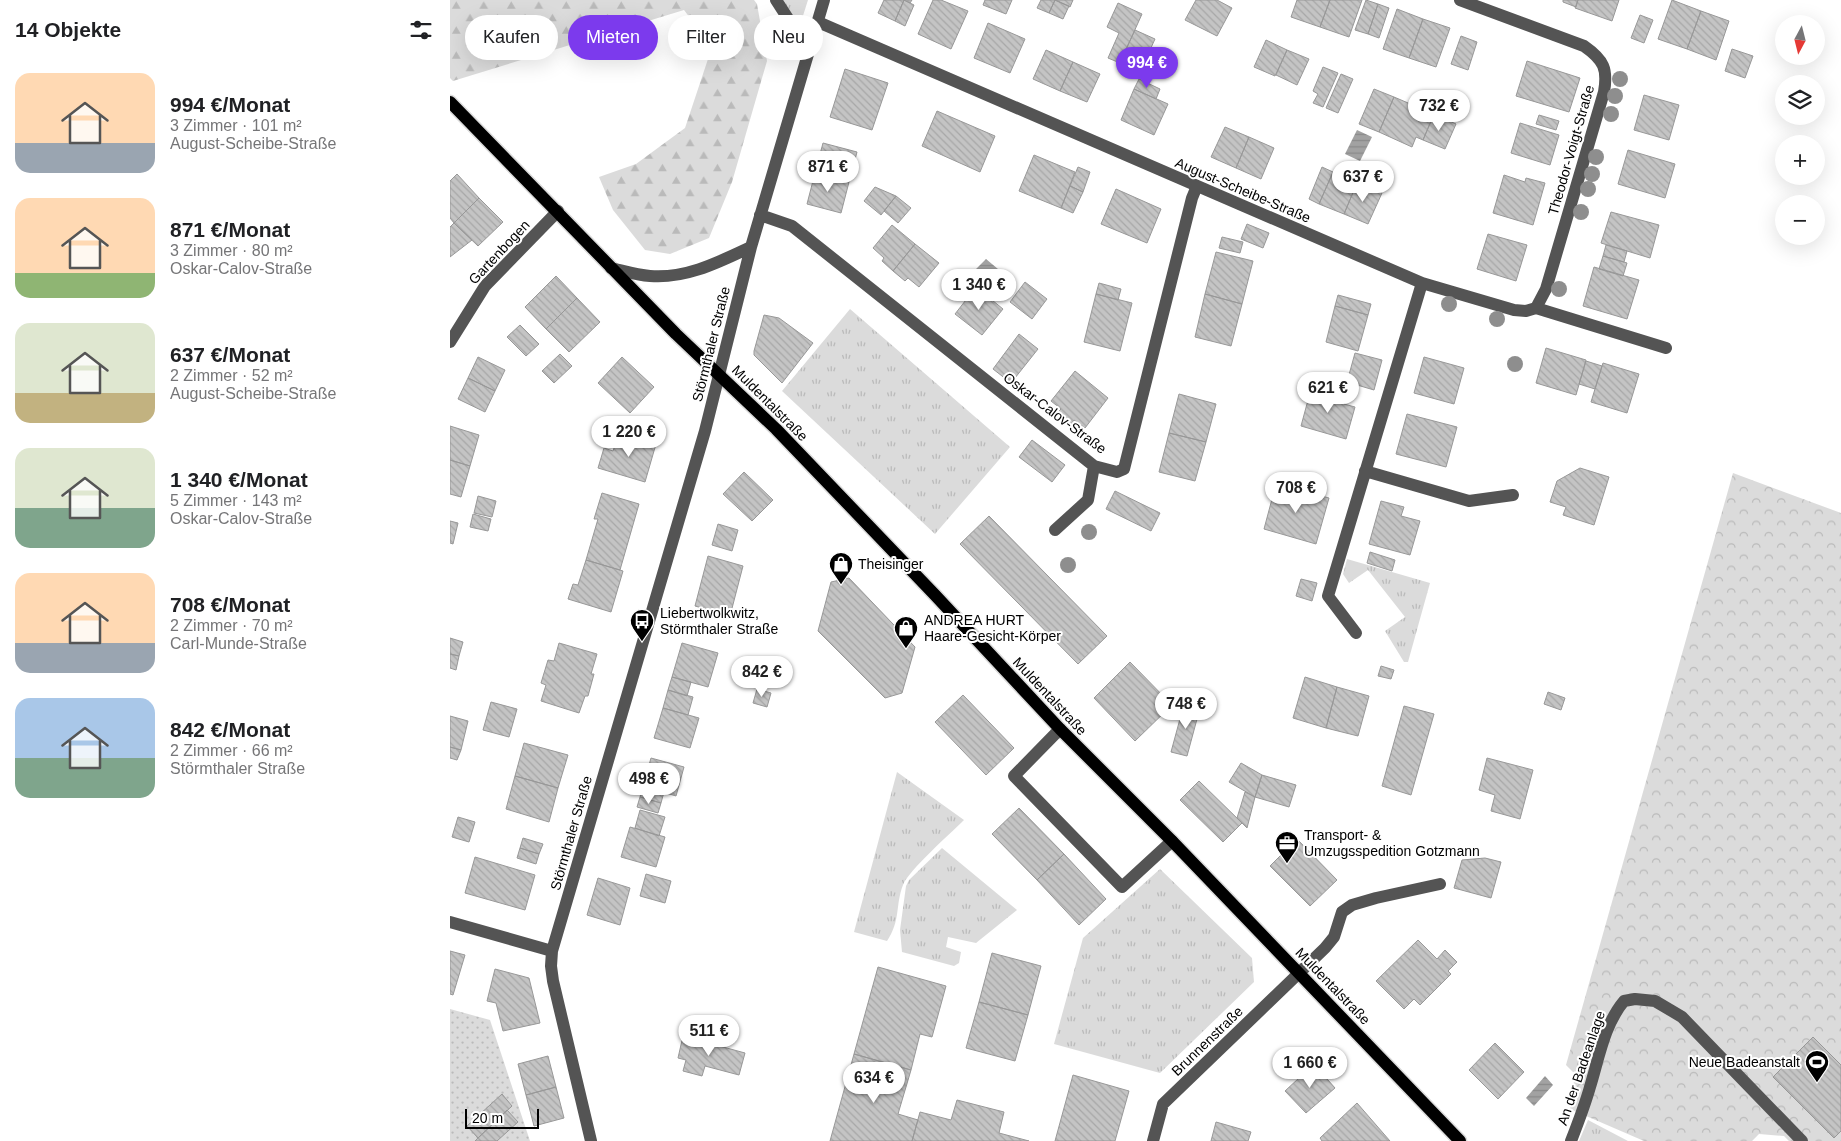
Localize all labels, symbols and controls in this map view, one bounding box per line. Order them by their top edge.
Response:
chip: Kaufen [465,15,558,60]
chip: Mieten [568,15,658,60]
chip: Filter [668,15,744,60]
chip: Neu [754,15,823,60]
north arrow [1775,15,1825,65]
map controls [1775,15,1825,245]
icon: filters [407,16,435,44]
text: 14 Objekte [15,18,121,41]
pin: 994 € [1112,46,1182,89]
text: 994 € [1127,54,1167,71]
button: layers [1775,75,1825,125]
street label: Theodor-Voigt-Straße [1545,83,1597,217]
pin: 732 € [1404,90,1474,132]
icon: home [55,93,115,153]
text: 994 €/Monat [170,93,290,116]
text: 732 € [1419,97,1459,114]
text: 3 Zimmer · 101 m² [170,117,302,134]
text: August-Scheibe-Straße [170,135,336,152]
button: + [1775,135,1825,185]
pin: 871 € [793,150,863,193]
street label: August-Scheibe-Straße [1173,154,1313,226]
text: 871 € [808,158,848,175]
pin: 637 € [1328,160,1398,203]
text: 637 € [1343,168,1383,185]
button: − [1775,195,1825,245]
street label: Gartenbogen [465,217,533,287]
icon: home [55,218,115,278]
text: 871 €/Monat [170,218,290,241]
text: 3 Zimmer · 80 m² [170,242,293,259]
text: Oskar-Calov-Straße [170,260,312,277]
pin: 1 340 € [933,268,1025,311]
text: 1 340 € [952,276,1006,293]
street label: Störmthaler Straße [689,284,733,403]
icon: home [55,343,115,403]
text: 637 €/Monat [170,343,290,366]
street label: Muldentalstraße [729,362,811,444]
text: 2 Zimmer · 52 m² [170,367,293,384]
street label: Oskar-Calov-Straße [1000,369,1110,457]
pin: 621 € [1293,372,1363,414]
text: 621 € [1308,379,1348,396]
text: August-Scheibe-Straße [170,385,336,402]
pin: 1 220 € [583,416,675,458]
text: 1 220 € [602,423,656,440]
icon: home [55,468,115,528]
text: 1 340 €/Monat [170,468,308,491]
pin: 708 € [1261,472,1331,514]
text: 708 € [1276,479,1316,496]
text: 5 Zimmer · 143 m² [170,492,302,509]
text: Oskar-Calov-Straße [170,510,312,527]
shop icon: Theisinger [828,551,854,585]
place label: Theisinger [858,556,924,572]
icon: home [55,593,115,653]
text: 708 €/Monat [170,593,290,616]
place label: Liebertwolkwitz, Störmthaler Straße [660,605,778,637]
bus stop icon: Liebertwolkwitz, Störmthaler Straße [629,608,655,642]
place label: ANDREA HURT Haare-Gesicht-Körper [924,612,1061,644]
shop icon: ANDREA HURT Haare-Gesicht-Körper [893,615,919,649]
text: 2 Zimmer · 70 m² [170,617,293,634]
text: Carl-Munde-Straße [170,635,307,652]
street label: Muldentalstraße [1010,654,1090,738]
pin: 842 € [727,656,797,698]
text: 842 € [742,663,782,680]
pin: 748 € [1151,688,1221,730]
text: 748 € [1166,695,1206,712]
icon: home [55,718,115,778]
text: 842 €/Monat [170,718,290,741]
text: 2 Zimmer · 66 m² [170,742,293,759]
text: Störmthaler Straße [170,760,305,777]
pin: 498 € [614,762,684,805]
text: 498 € [629,770,669,787]
street label: Störmthaler Straße [547,774,595,892]
place label: Transport- & Umzugsspedition Gotzmann [1304,827,1480,859]
office icon: Transport- & Umzugsspedition Gotzmann [1274,830,1300,864]
street label: Muldentalstraße [1292,944,1374,1028]
street label: Brunnenstraße [1168,1003,1246,1079]
street label: An der Badeanlage [1554,1009,1608,1127]
pin: 511 € [674,1014,744,1057]
text: 511 € [689,1022,729,1039]
pin: 1 660 € [1264,1046,1356,1089]
sports icon: Neue Badeanstalt [1804,1049,1830,1083]
text: 1 660 € [1283,1054,1337,1071]
place label: Neue Badeanstalt [1689,1054,1800,1070]
pin: 634 € [839,1062,909,1104]
text: 634 € [854,1069,894,1086]
scale bar [465,1106,539,1129]
text: 20 m [472,1110,503,1126]

